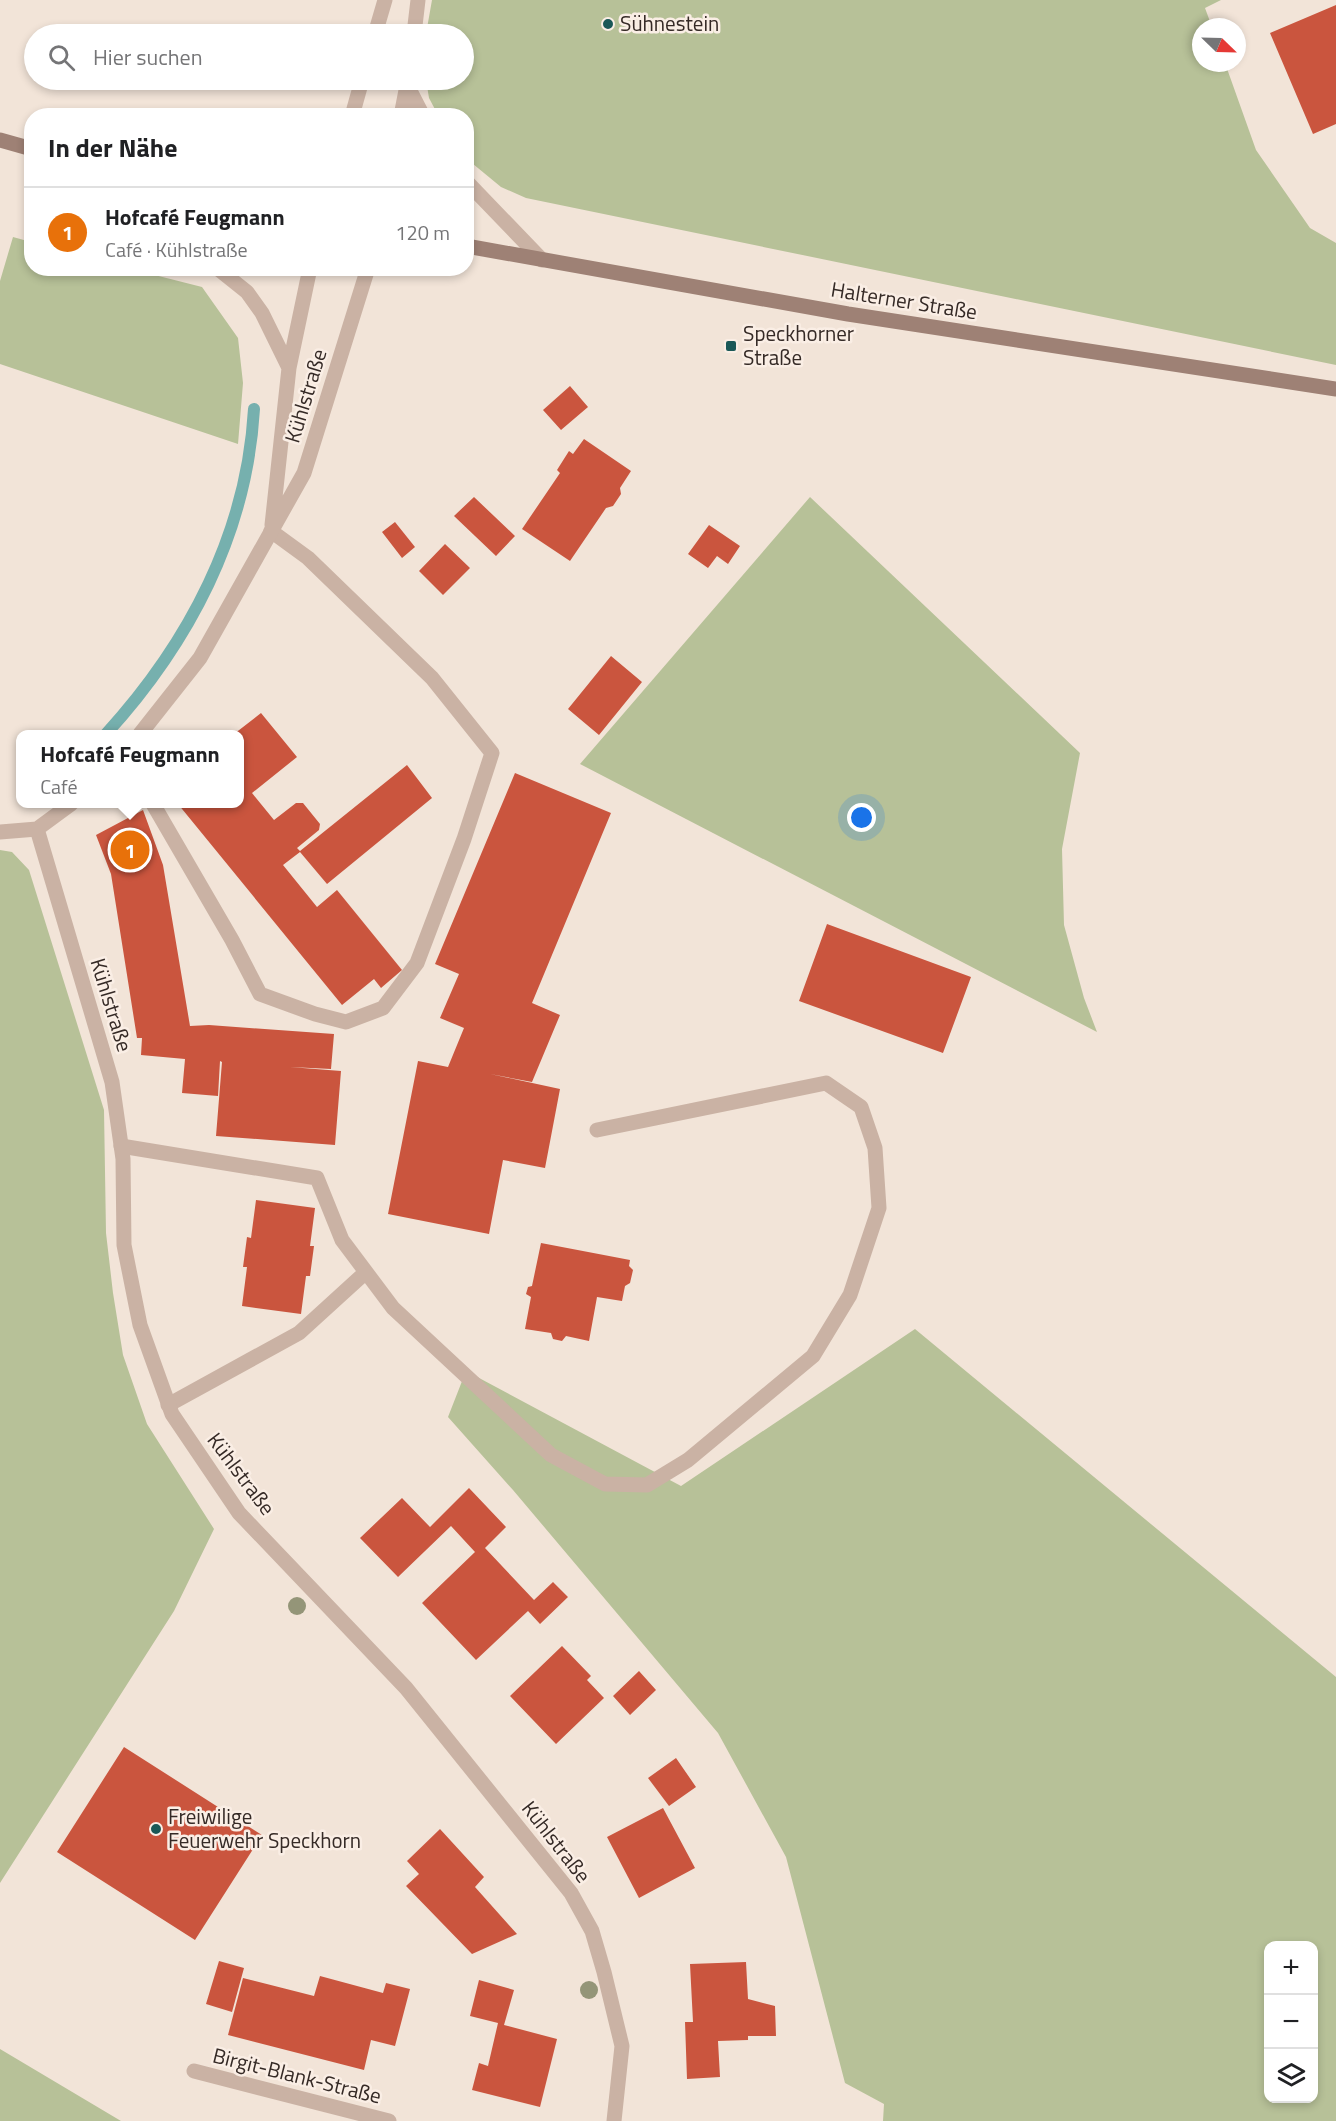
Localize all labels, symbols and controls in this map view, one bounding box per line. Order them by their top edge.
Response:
place label: Sühnestein [620,7,719,39]
marker: Sühnestein [601,17,615,31]
north arrow [1192,18,1246,72]
search box [24,24,474,90]
text: Hier suchen [93,40,202,74]
icon: search [45,41,78,74]
text: In der Nähe [48,128,177,167]
text: Hofcafé Feugmann [105,200,285,234]
text: 1 [62,217,73,248]
text: 120 m [395,217,450,248]
text: Café · Kühlstraße [105,234,248,265]
street label: Halterner Straße [829,273,980,327]
place label: Speckhorner Straße [743,317,854,373]
marker: Speckhorner Straße [724,339,738,353]
street label: Kühlstraße [276,345,334,447]
popup [16,730,244,808]
text: Hofcafé Feugmann [40,737,220,771]
text: Café [40,771,78,802]
your location [847,803,876,832]
pin: 1 [110,828,150,872]
street label: Kühlstraße [83,954,141,1056]
street label: Kühlstraße [200,1425,284,1522]
street label: Kühlstraße [514,1793,599,1889]
place label: Freiwilige Feuerwehr Speckhorn [168,1800,361,1856]
marker: Freiwilige Feuerwehr Speckhorn [149,1822,163,1836]
map controls [1264,1941,1318,2103]
button: + [1264,1941,1318,1995]
button: − [1264,1995,1318,2049]
street label: Birgit-Blank-Straße [210,2039,385,2111]
button: layers [1264,2049,1318,2103]

